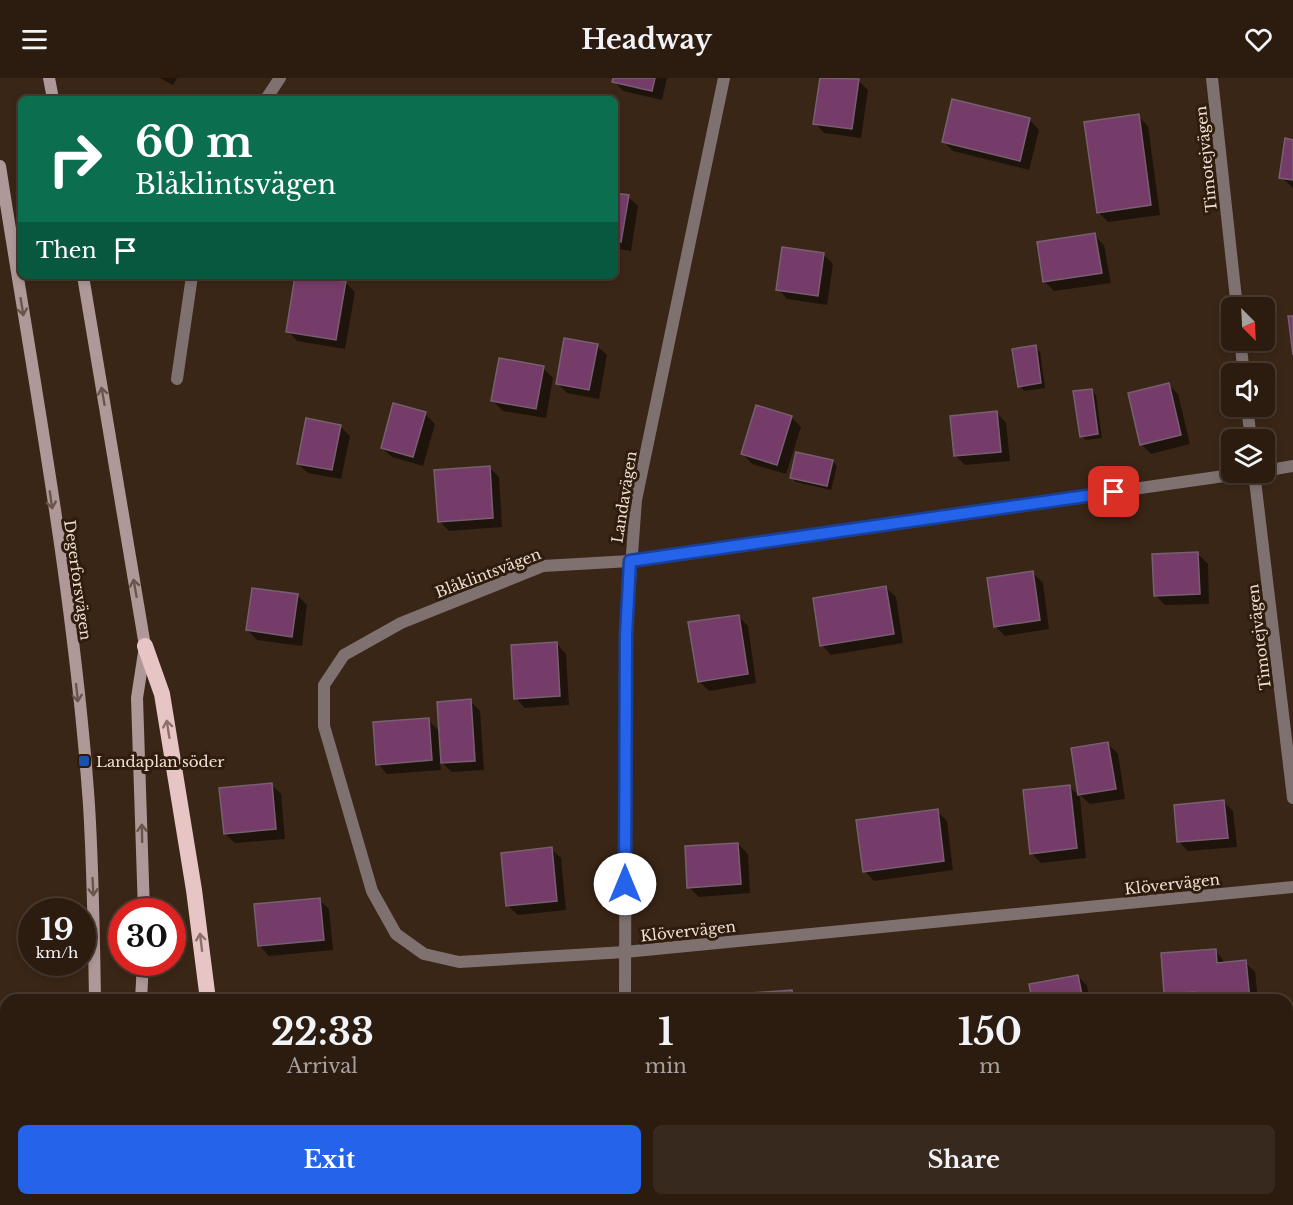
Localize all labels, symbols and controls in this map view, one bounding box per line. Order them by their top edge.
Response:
icon: menu [18,23,51,56]
text: Headway [581,23,712,56]
icon: heart [1242,23,1275,56]
street label: Timotejvägen [1191,105,1221,213]
text: 60 m [135,116,253,168]
icon: right [36,120,114,198]
text: Blåklintsvägen [135,168,336,201]
icon: arrive [109,234,142,267]
text: Then [36,237,97,264]
one-way arrow [16,297,27,317]
north arrow [1221,297,1275,351]
map controls [1221,297,1275,483]
button: sound [1221,363,1275,417]
one-way arrow [97,386,108,406]
button: layers [1221,429,1275,483]
street label: Landavägen [607,450,641,544]
pin [1088,466,1139,517]
icon: arrive [1097,475,1130,508]
one-way arrow [46,490,57,509]
street label: Degerforsvägen [60,519,96,641]
street label: Blåklintsvägen [432,544,544,602]
one-way arrow [130,579,141,598]
street label: Timotejvägen [1243,583,1275,691]
one-way arrow [72,683,83,703]
one-way arrow [162,720,173,739]
place label: Landaplan söder [96,752,225,771]
marker: Landaplan söder [77,754,91,768]
one-way arrow [136,823,148,843]
position arrow [593,852,657,916]
street label: Klövervägen [1123,870,1221,898]
one-way arrow [88,877,99,897]
speed limit sign: 30 [108,898,186,976]
text: 19 [40,911,74,948]
street label: Klövervägen [639,917,737,945]
one-way arrow [195,933,206,953]
text: km/h [36,943,78,962]
text: 22:33 [271,1010,374,1055]
text: 1 [658,1010,674,1055]
text: 150 [958,1010,1022,1055]
text: Arrival [287,1054,358,1078]
text: min [645,1054,687,1078]
text: m [979,1054,1001,1078]
button: Exit [18,1125,641,1194]
button: Share [653,1125,1275,1194]

